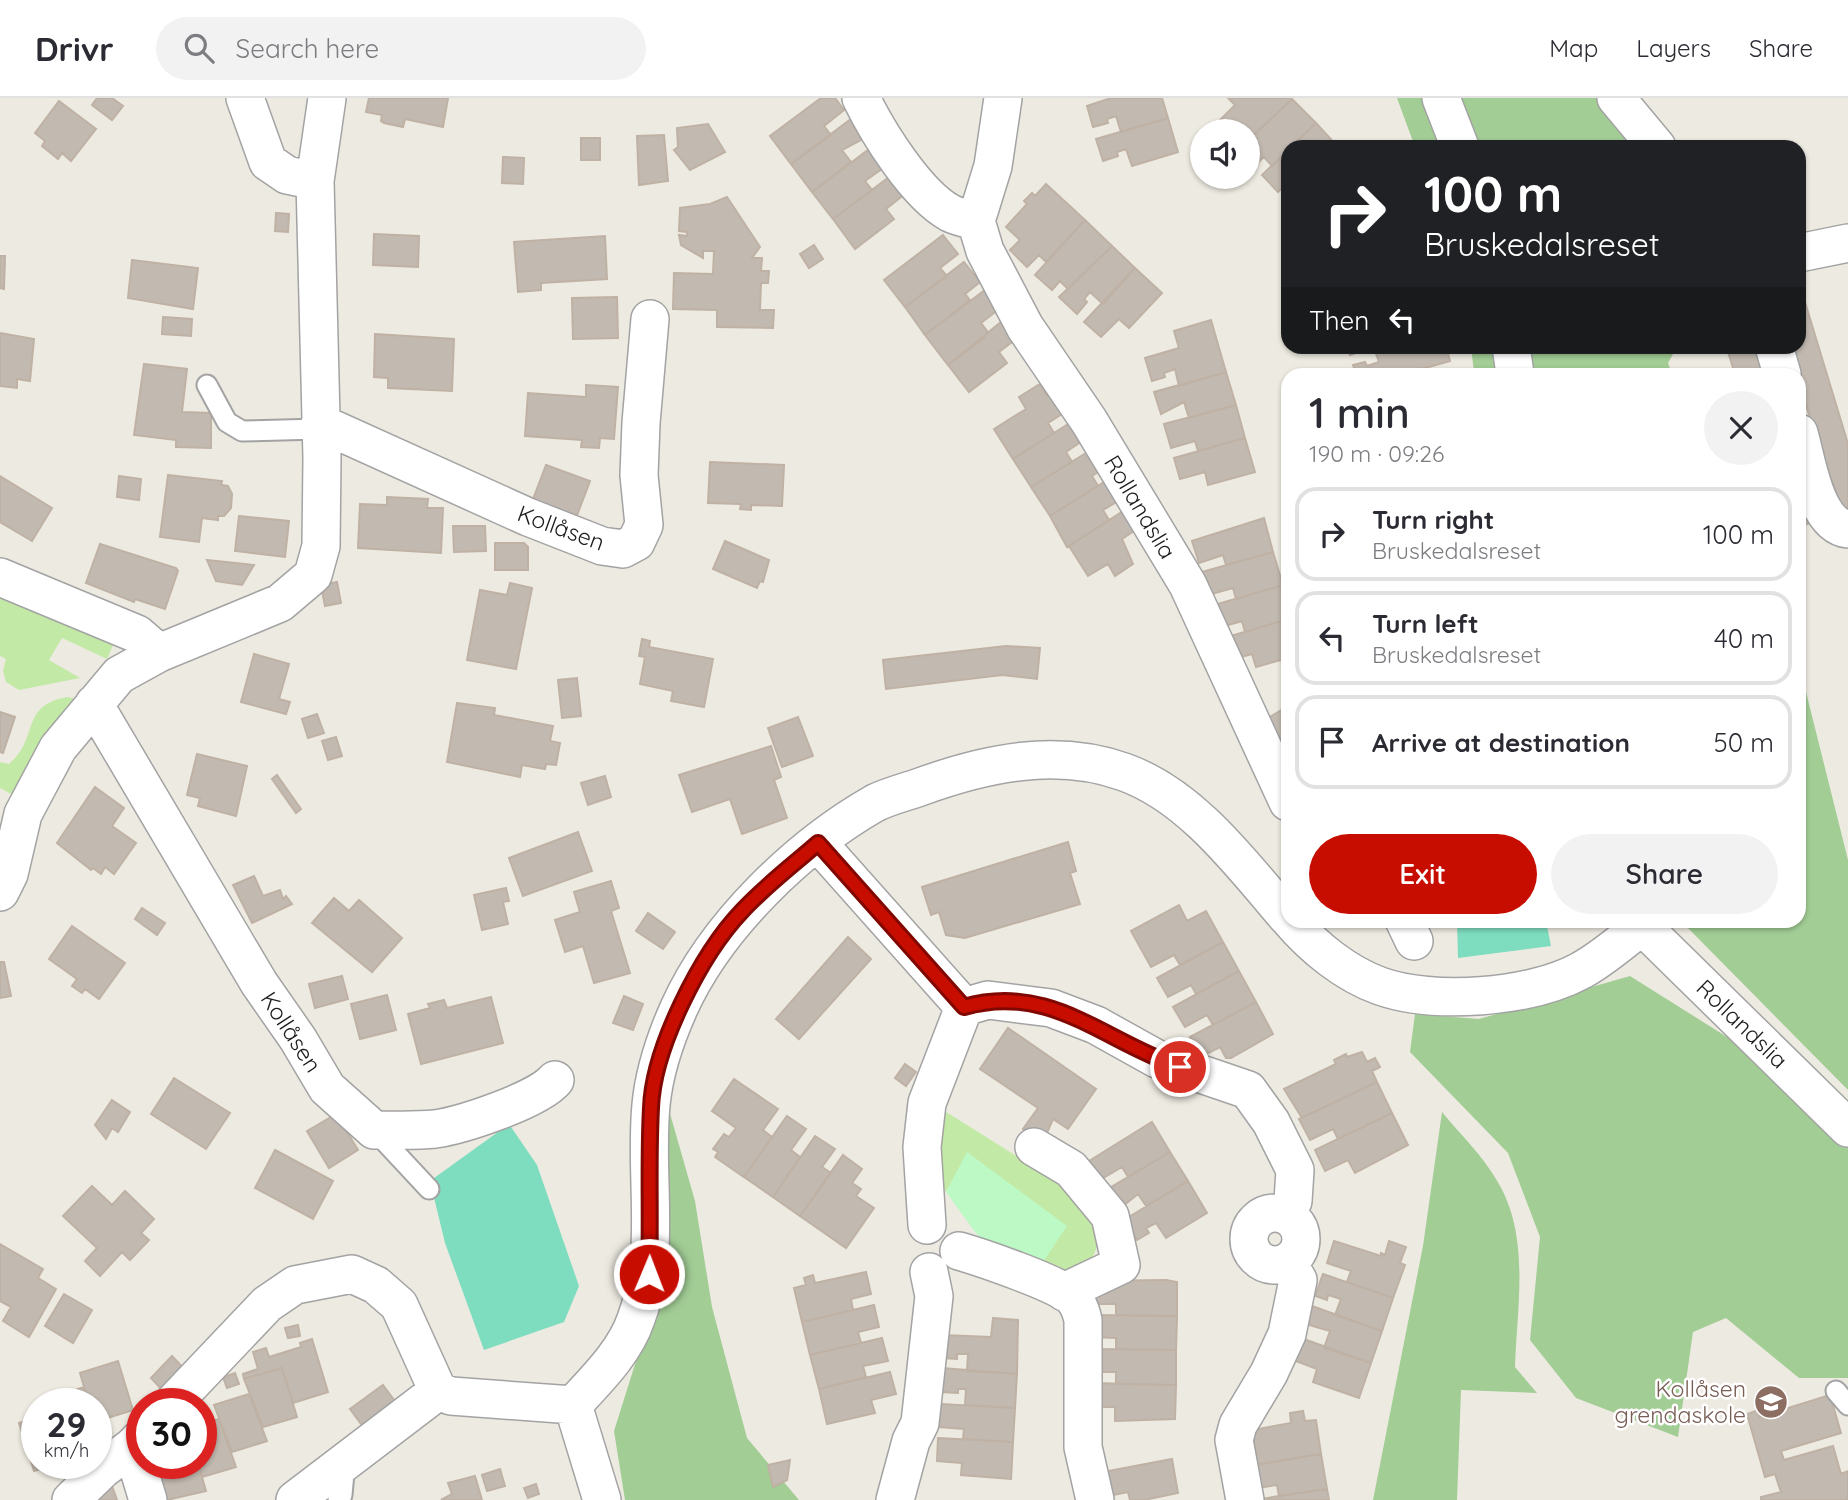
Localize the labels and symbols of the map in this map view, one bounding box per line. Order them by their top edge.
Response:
street label: Rollandslia [1098,450,1183,564]
street label: Kollåsen [514,498,609,557]
street label: Rollandslia [1691,973,1794,1074]
street label: Kollåsen [255,986,328,1078]
pin [1150,1037,1210,1097]
position arrow [612,1237,686,1311]
place label: Kollåsen grendaskole [1615,1374,1746,1429]
school or university icon: Kollåsen grendaskole [1752,1383,1790,1421]
speed limit sign: 30 [126,1388,217,1479]

